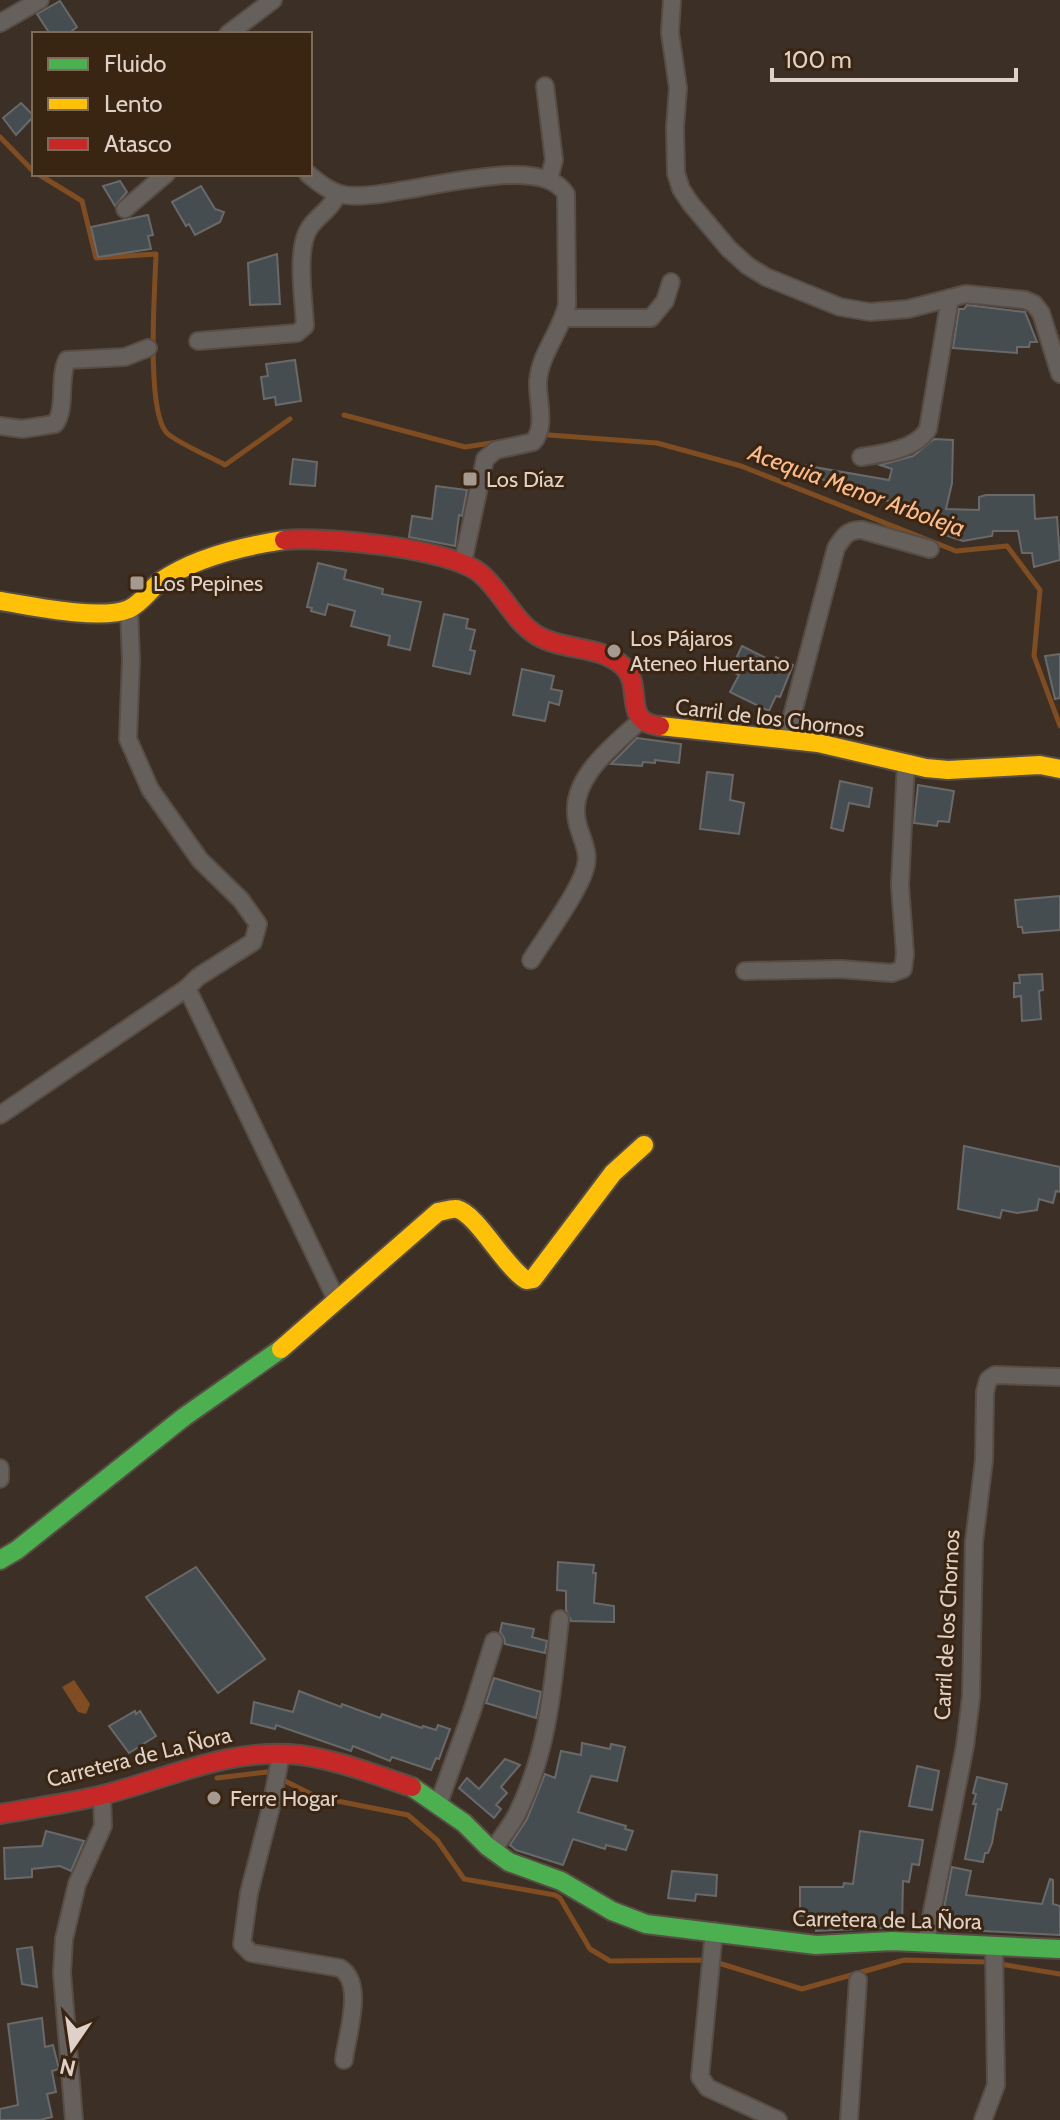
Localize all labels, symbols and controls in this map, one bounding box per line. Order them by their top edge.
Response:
legend [32,32,312,176]
scale bar [772,32,1016,82]
text: 100 m [784,45,852,74]
text: Fluido [104,49,166,78]
text: Lento [104,89,163,118]
text: Atasco [104,129,172,158]
water label: Acequia Menor Arboleja [744,437,969,543]
place label: Los Díaz [486,466,564,493]
marker: Los Díaz [461,470,479,488]
place label: Los Pepines [153,570,263,597]
marker: Los Pepines [128,574,146,592]
place label: Los Pájaros Ateneo Huertano [630,625,790,677]
marker: Los Pájaros Ateneo Huertano [605,642,623,660]
street label: Carril de los Chornos [674,693,866,743]
street label: Carril de los Chornos [929,1529,965,1721]
street label: Carretera de La Ñora [44,1721,235,1793]
place label: Ferre Hogar [230,1785,337,1812]
marker: Ferre Hogar [205,1789,223,1807]
street label: Carretera de La Ñora [792,1905,982,1935]
north arrow [32,2008,112,2088]
text: N [57,2052,78,2082]

